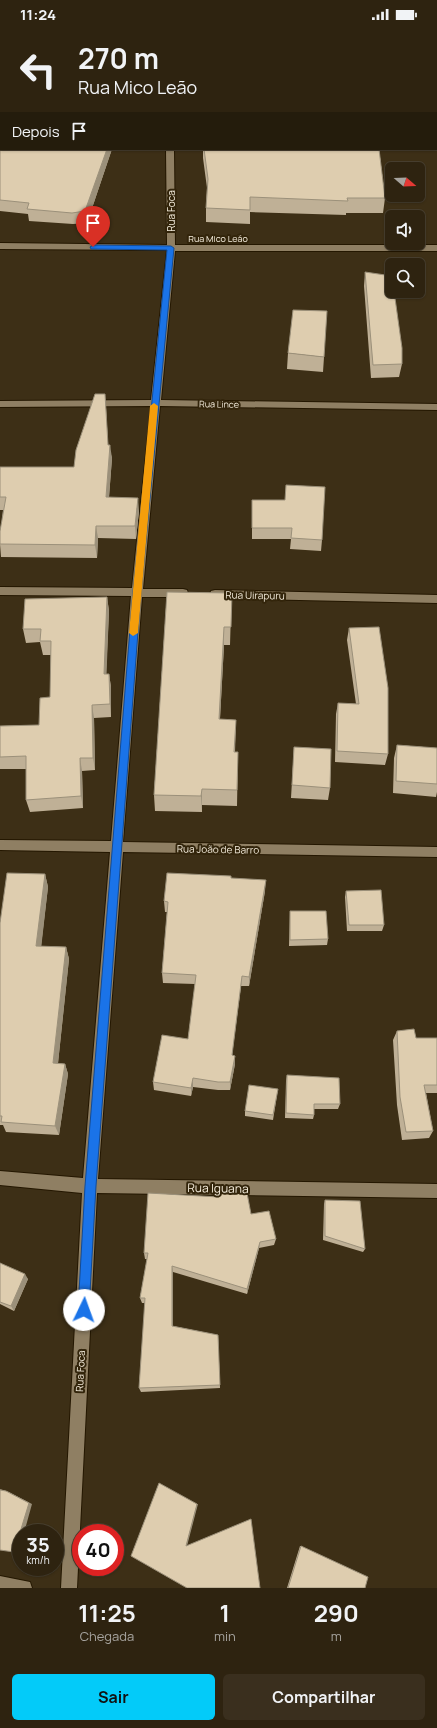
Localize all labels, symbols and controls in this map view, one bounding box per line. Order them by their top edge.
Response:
text: 11:24 [20,4,56,25]
text: 270 m [78,39,159,77]
icon: left [12,44,64,96]
text: Rua Mico Leão [78,75,197,99]
icon: arrive [68,120,90,142]
text: Depois [12,121,60,142]
north arrow [385,162,425,202]
map controls [385,162,425,298]
street label: Rua Foca [164,190,178,232]
pin [76,206,110,247]
button: sound [385,210,425,250]
icon: arrive [82,212,104,234]
street label: Rua Mico Leão [188,232,248,245]
button: search [385,258,425,298]
street label: Rua Lince [199,397,239,411]
street label: Rua Uirapuru [225,587,285,603]
street label: Rua João de Barro [177,841,259,857]
street label: Rua Iguana [187,1179,249,1197]
position arrow [63,1289,105,1331]
street label: Rua Foca [72,1350,88,1392]
speed limit sign: 40 [72,1524,124,1576]
text: 35 [26,1531,50,1558]
text: km/h [26,1553,50,1567]
text: 11:25 [78,1596,136,1629]
text: 1 [220,1596,230,1629]
text: 290 [314,1596,359,1629]
text: Chegada [80,1627,134,1645]
text: min [214,1627,236,1645]
text: m [331,1627,342,1645]
button: Sair [12,1674,215,1720]
button: Compartilhar [223,1674,425,1720]

